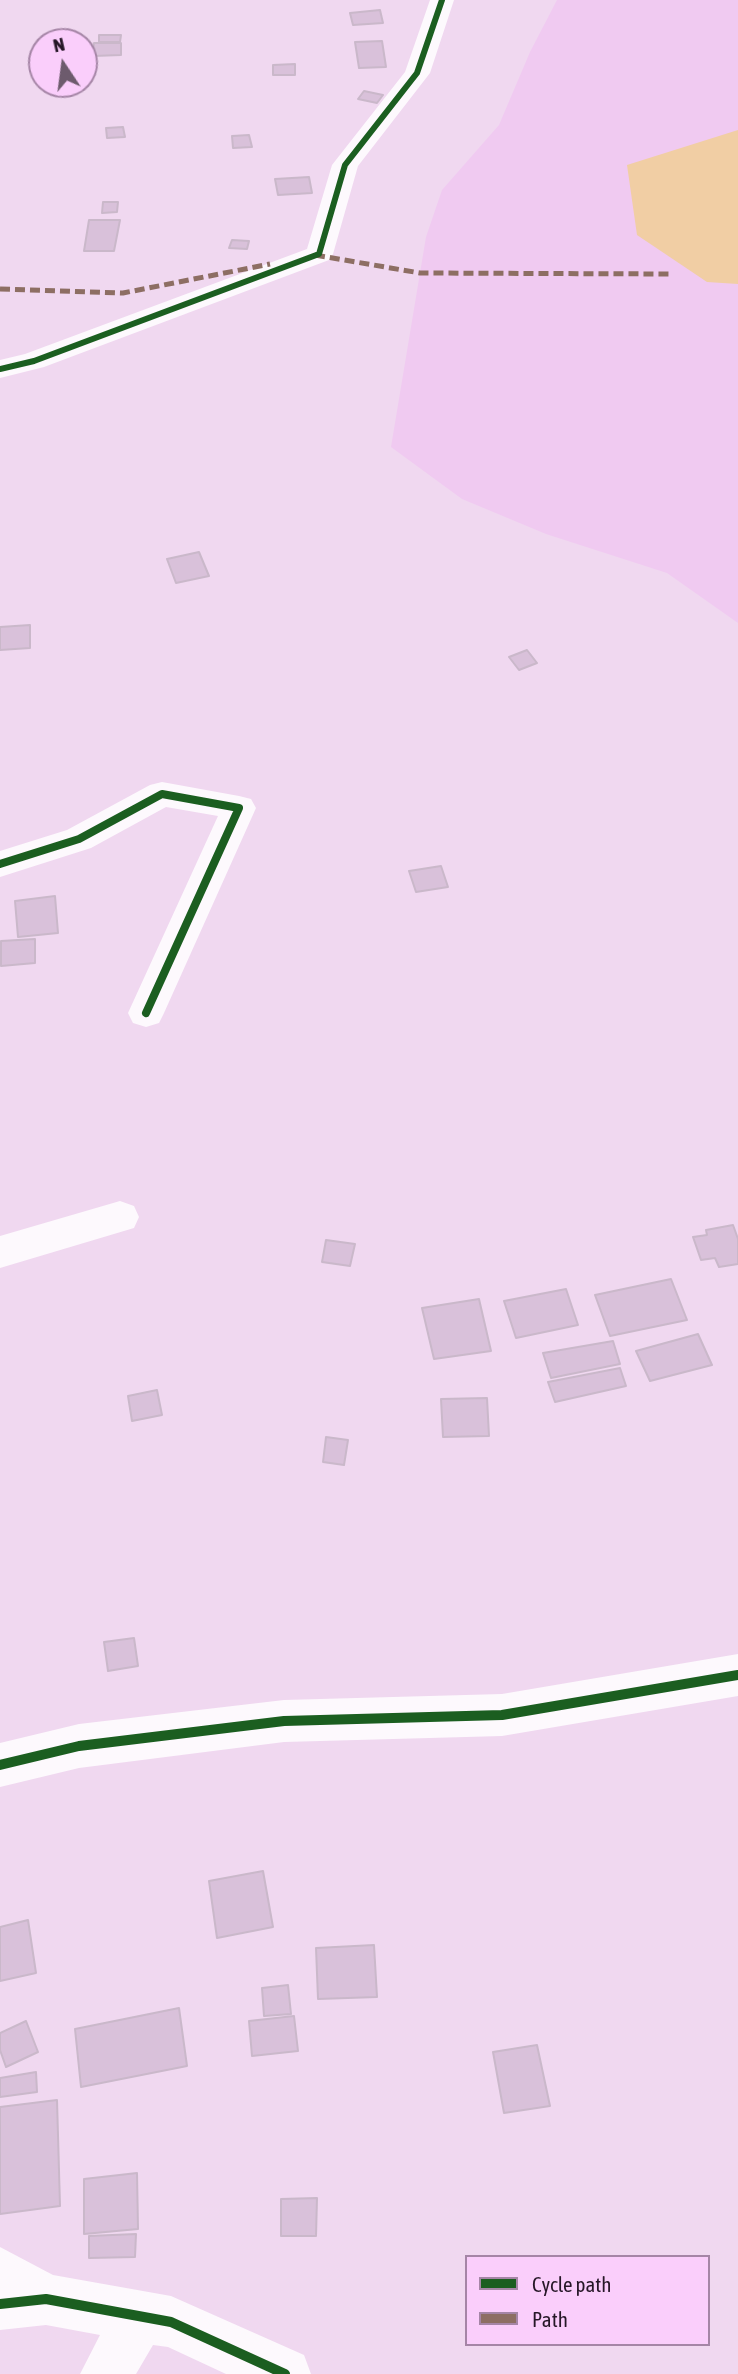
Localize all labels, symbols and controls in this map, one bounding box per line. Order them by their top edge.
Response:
north arrow [28,28,98,98]
text: N [51,33,67,56]
legend [465,2255,710,2346]
text: Cycle path [532,2272,611,2296]
text: Path [532,2307,568,2331]

